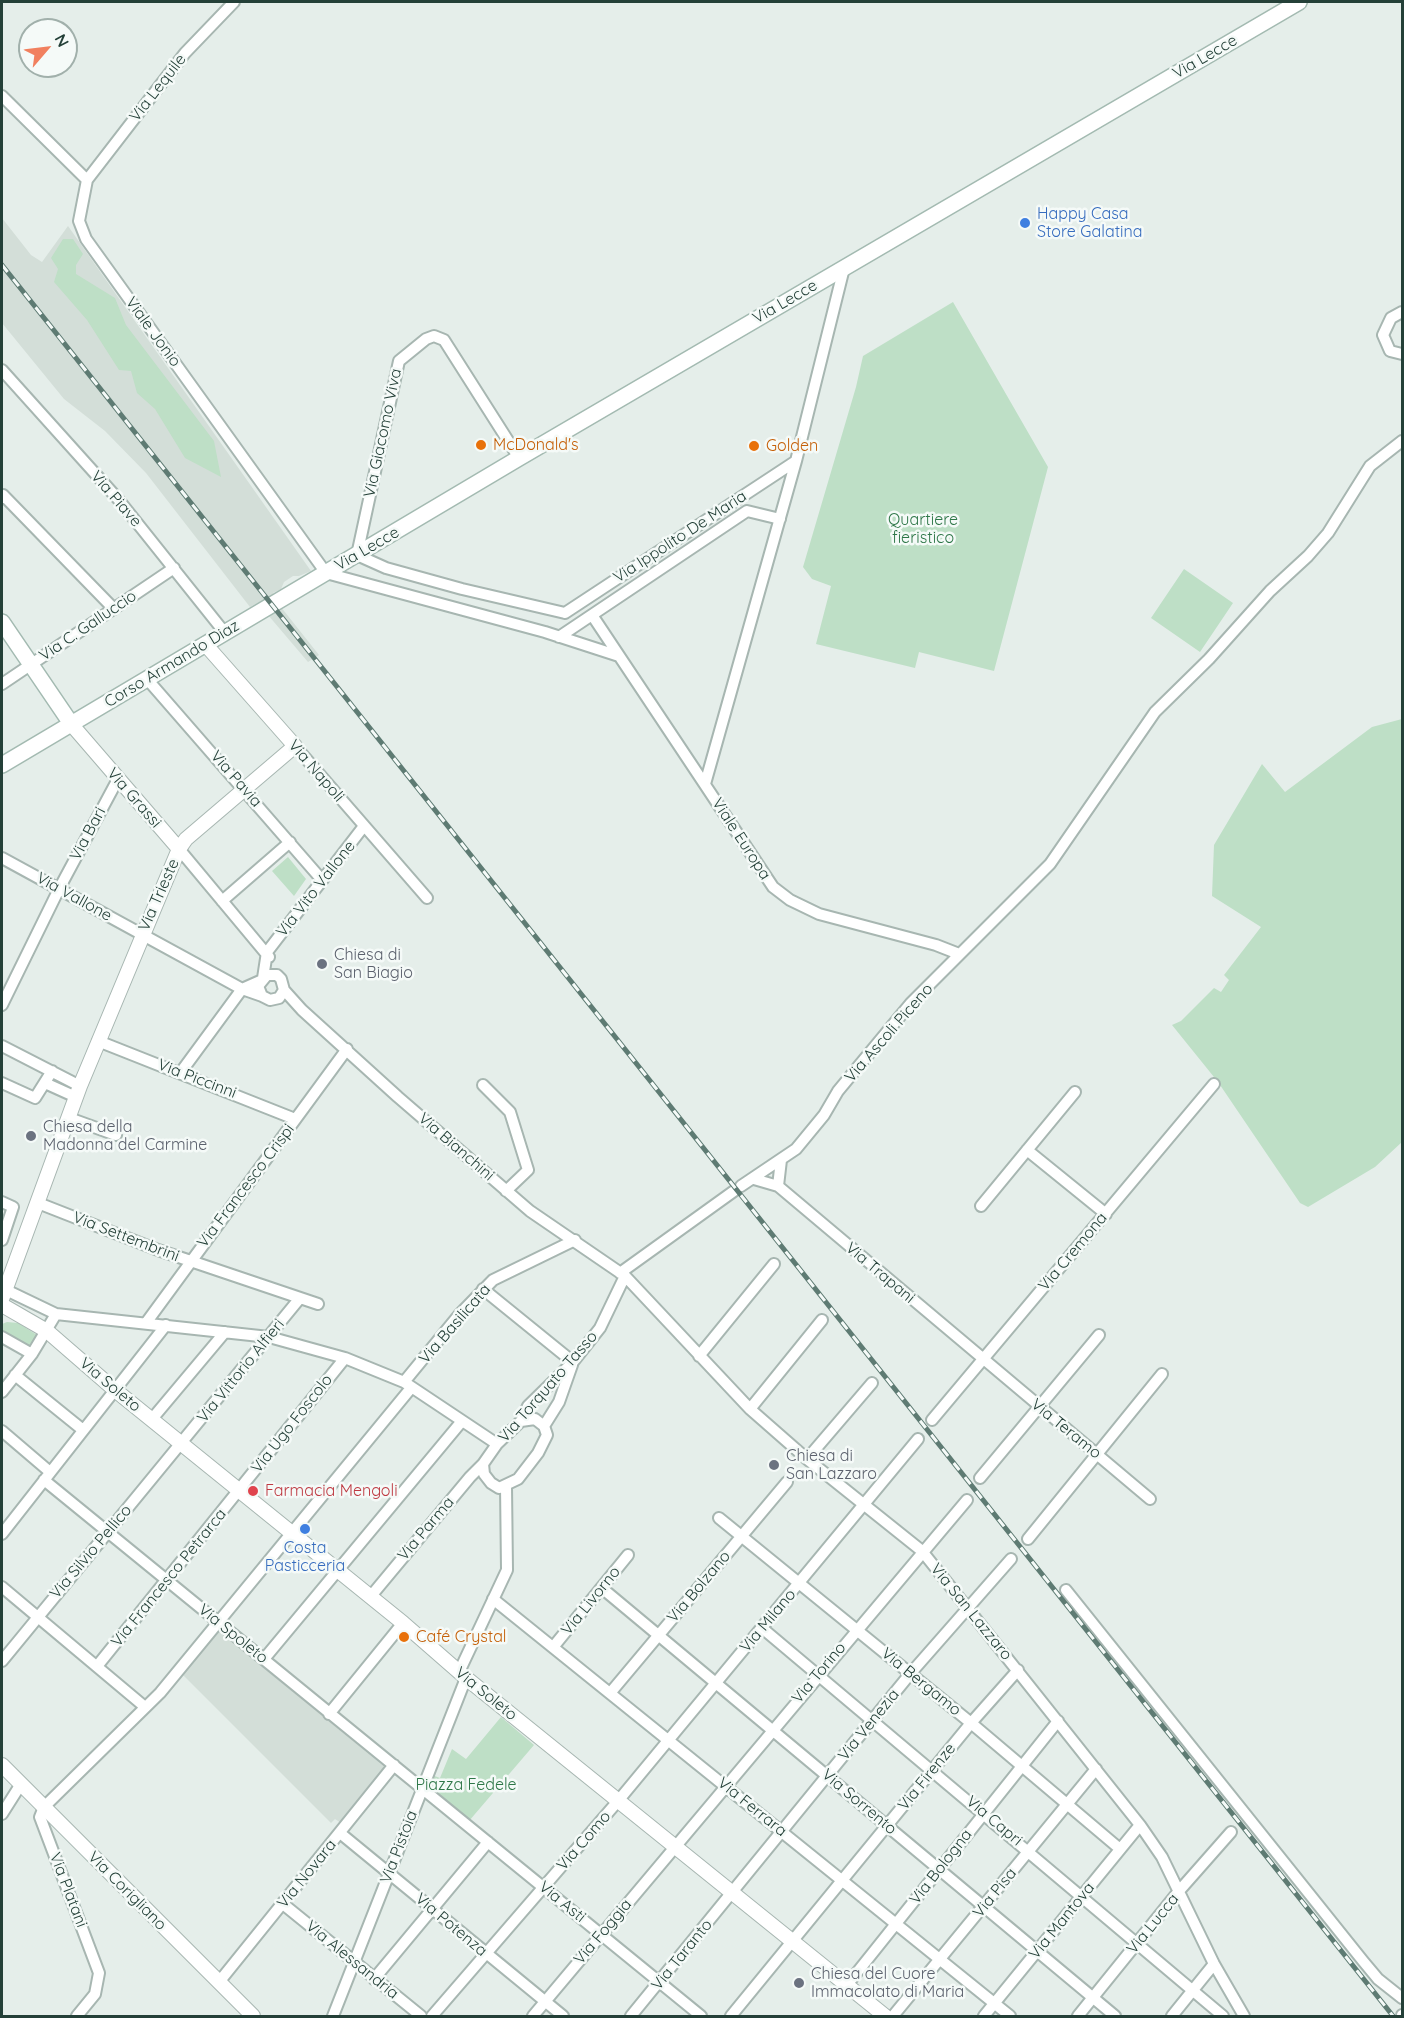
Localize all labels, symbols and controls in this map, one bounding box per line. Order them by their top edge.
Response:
north arrow [18,18,78,78]
text: N [51,31,74,50]
street label: Via Lecce [1169,31,1241,83]
street label: Via Lequile [126,50,190,126]
place label: Happy Casa Store Galatina [1037,204,1142,242]
marker: Happy Casa Store Galatina [1018,216,1032,230]
street label: Via Lecce [749,276,821,328]
street label: Viale Jonio [121,293,185,371]
street label: Via Giacomo Viva [360,367,406,499]
place label: McDonald's [493,435,579,455]
place label: Golden [766,436,818,456]
marker: McDonald's [474,438,488,452]
marker: Golden [747,439,761,453]
street label: Via Piave [86,467,146,531]
street label: Via Ippolito De Maria [610,487,750,587]
park label: Quartiere fieristico [888,510,958,548]
street label: Via Lecce [331,523,403,575]
street label: Via C. Galluccio [36,586,140,666]
street label: Corso Armando Diaz [101,616,243,712]
street label: Via Napoli [284,736,348,806]
street label: Via Pavia [206,747,266,811]
street label: Via Grassi [103,764,165,832]
street label: Viale Europa [707,795,775,883]
street label: Via Bari [66,804,110,864]
street label: Via Vito Vallone [272,837,360,941]
street label: Via Trieste [135,856,183,934]
street label: Via Vallone [33,868,115,926]
place label: Chiesa di San Biagio [334,945,413,983]
marker: Chiesa di San Biagio [315,957,329,971]
street label: Via Ascoli Piceno [841,980,937,1086]
street label: Via Piccinni [155,1055,239,1103]
street label: Via Bianchini [414,1109,498,1185]
place label: Chiesa della Madonna del Carmine [43,1117,207,1155]
street label: Via Francesco Crispi [193,1120,299,1252]
marker: Chiesa della Madonna del Carmine [24,1129,38,1143]
street label: Via Settembrini [70,1208,182,1266]
street label: Via Cremona [1035,1209,1111,1295]
street label: Via Trapani [841,1238,919,1308]
street label: Via Basilicata [415,1280,495,1368]
street label: Via Vittorio Alfieri [193,1315,289,1427]
street label: Via Torquato Tasso [494,1327,602,1447]
street label: Via Soleto [75,1354,145,1416]
street label: Via Ugo Foscolo [247,1371,337,1477]
street label: Via Teramo [1027,1395,1105,1463]
place label: Chiesa di San Lazzaro [786,1446,877,1484]
marker: Chiesa di San Lazzaro [767,1458,781,1472]
place label: Farmacia Mengoli [265,1481,398,1501]
marker: Farmacia Mengoli [246,1484,260,1498]
street label: Via Parma [394,1493,458,1565]
street label: Via Silvio Pellico [46,1501,136,1603]
street label: Via Francesco Petrarca [107,1505,231,1651]
marker: Costa Pasticceria [298,1522,312,1536]
place label: Costa Pasticceria [265,1538,345,1576]
street label: Via Bolzano [663,1547,735,1627]
street label: Via San Lazzaro [926,1560,1016,1664]
street label: Via Livorno [557,1563,625,1639]
street label: Via Milano [736,1585,800,1657]
street label: Via Spoleto [194,1600,272,1668]
place label: Café Crystal [416,1627,507,1647]
marker: Café Crystal [397,1630,411,1644]
street label: Via Torino [788,1638,850,1708]
street label: Via Bergamo [877,1644,965,1720]
street label: Via Soleto [451,1663,521,1725]
street label: Via Venezia [834,1685,904,1765]
street label: Via Firenze [894,1739,960,1815]
street label: Via Sorrento [818,1765,900,1839]
street label: Via Ferrara [714,1773,790,1841]
park label: Piazza Fedele [415,1775,517,1795]
street label: Via Capri [962,1792,1026,1850]
street label: Via Como [553,1807,615,1875]
street label: Via Pistoia [376,1808,422,1886]
street label: Via Bologna [906,1826,976,1908]
street label: Via Novara [273,1836,341,1912]
street label: Via Corigliano [84,1848,170,1934]
street label: Via Platani [45,1850,91,1930]
street label: Via Pisa [969,1864,1021,1922]
street label: Via Asti [535,1877,589,1927]
street label: Via Mantova [1025,1879,1099,1963]
street label: Via Potenza [411,1889,491,1961]
street label: Via Lucca [1123,1890,1183,1958]
street label: Via Foggia [570,1895,636,1969]
street label: Via Taranto [648,1916,716,1994]
street label: Via Alessandria [302,1917,402,2003]
place label: Chiesa del Cuore Immacolato di Maria [811,1964,964,2002]
marker: Chiesa del Cuore Immacolato di Maria [792,1976,806,1990]

